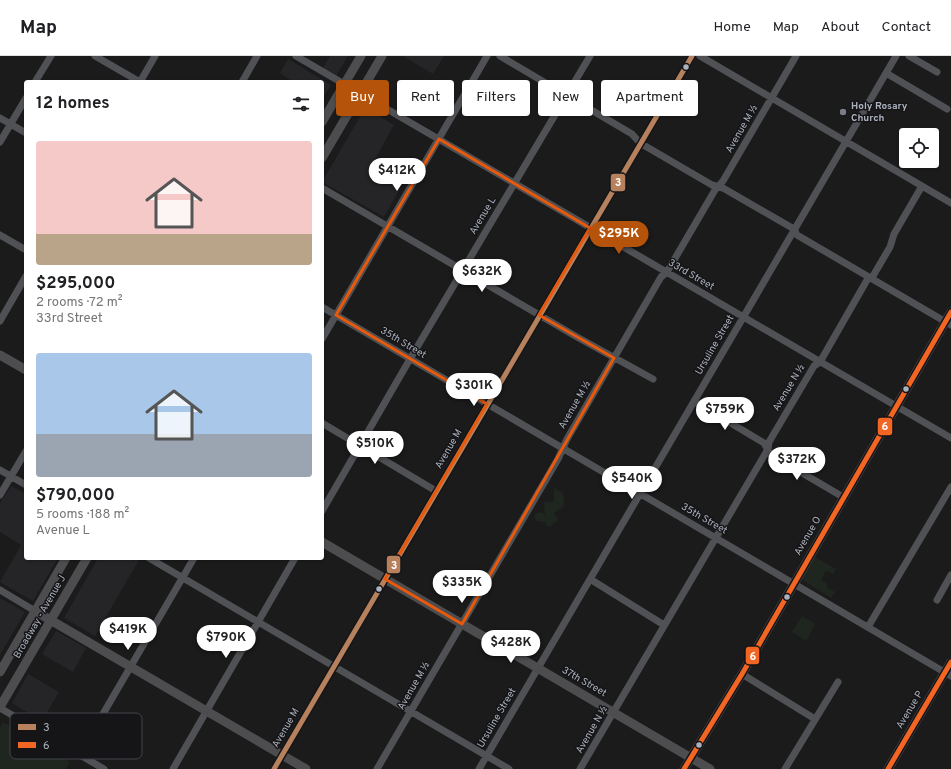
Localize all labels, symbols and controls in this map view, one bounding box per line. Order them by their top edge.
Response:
text: Map [20,16,57,40]
text: Home [714,19,751,36]
text: Map [773,19,799,36]
text: About [821,19,860,36]
text: Contact [882,19,931,36]
unlabelled marker [681,62,691,72]
chip: Buy [336,80,389,116]
chip: Rent [397,80,454,116]
chip: Filters [462,80,530,116]
chip: New [538,80,593,116]
chip: Apartment [601,80,698,116]
text: 12 homes [36,93,110,115]
icon: filters [290,93,312,115]
place label: Holy Rosary Church [851,100,908,125]
street label: Avenue M ½ [723,103,761,155]
marker: Holy Rosary Church [838,107,848,117]
map controls [899,128,939,168]
button: locate [899,128,939,168]
pin: $412K [369,158,425,192]
text: $412K [378,163,416,179]
icon: home [138,167,210,239]
line badge: 3 [610,173,626,192]
text: 3 [615,176,621,190]
street label: Avenue L [467,195,499,237]
pin: $295K [591,221,647,255]
text: $295K [599,226,639,242]
street label: 33rd Street [666,257,717,294]
pin: $632K [454,259,510,293]
text: $632K [462,264,502,280]
text: $295,000 [36,273,115,295]
text: 2 rooms · 72 m² [36,295,122,311]
text: 33rd Street [36,311,103,327]
street label: Ursuline Street [693,313,738,377]
street label: 35th Street [378,324,429,362]
street label: Avenue N ½ [770,362,808,414]
pin: $301K [446,373,502,407]
text: $301K [455,378,493,394]
icon: home [138,379,210,451]
street label: Avenue M ½ [556,379,594,431]
unlabelled marker [901,384,911,394]
pin: $759K [697,397,753,431]
text: $759K [705,402,745,418]
line badge: 6 [877,417,893,436]
text: 6 [882,420,889,434]
street label: Avenue M [432,427,466,471]
pin: $510K [347,431,403,465]
text: $510K [356,436,394,452]
pin: $372K [769,447,825,481]
text: $372K [777,452,817,468]
pin: $540K [604,466,660,500]
text: $540K [611,471,653,487]
text: $790,000 [36,485,115,507]
street label: 35th Street [679,501,730,538]
text: 5 rooms · 188 m² [36,507,129,523]
street label: Avenue O [792,514,824,558]
text: Avenue L [36,523,90,539]
line badge: 3 [386,555,401,574]
text: 3 [391,559,397,573]
pin: $335K [434,570,490,604]
street label: Broadway - Avenue J [11,573,69,661]
text: $335K [442,575,482,591]
unlabelled marker [374,584,384,594]
unlabelled marker [782,592,792,602]
pin: $419K [100,617,156,651]
text: $419K [109,622,147,638]
pin: $790K [198,625,254,659]
text: $790K [206,630,246,646]
pin: $428K [483,630,539,664]
text: $428K [490,635,532,651]
line badge: 6 [745,646,760,665]
text: 6 [750,650,757,664]
street label: Avenue M ½ [395,660,433,712]
street label: 37th Street [559,664,609,700]
street label: Ursuline Street [475,686,520,750]
street label: Avenue P [894,689,926,731]
street label: Avenue N ½ [573,704,611,756]
street label: Avenue M [269,706,303,750]
legend [10,713,142,759]
text: 3 [43,721,50,735]
text: 6 [43,739,50,753]
unlabelled marker [694,740,704,750]

